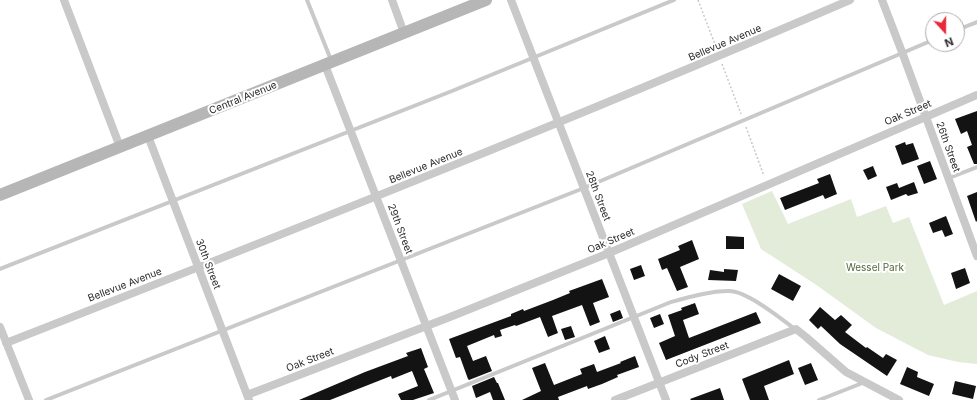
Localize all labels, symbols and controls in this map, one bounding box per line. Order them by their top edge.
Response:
north arrow [925,12,965,52]
street label: Bellevue Avenue [687,22,763,64]
text: N [943,34,955,50]
street label: Central Avenue [207,79,279,117]
street label: Oak Street [883,98,933,128]
street label: 26th Street [933,120,963,174]
street label: Bellevue Avenue [388,146,464,186]
street label: 28th Street [583,169,613,223]
street label: 29th Street [385,202,415,256]
street label: Oak Street [586,226,636,256]
street label: 30th Street [193,237,223,291]
park label: Wessel Park [846,262,904,274]
street label: Bellevue Avenue [86,265,164,305]
street label: Cody Street [674,339,730,371]
street label: Oak Street [285,345,335,375]

